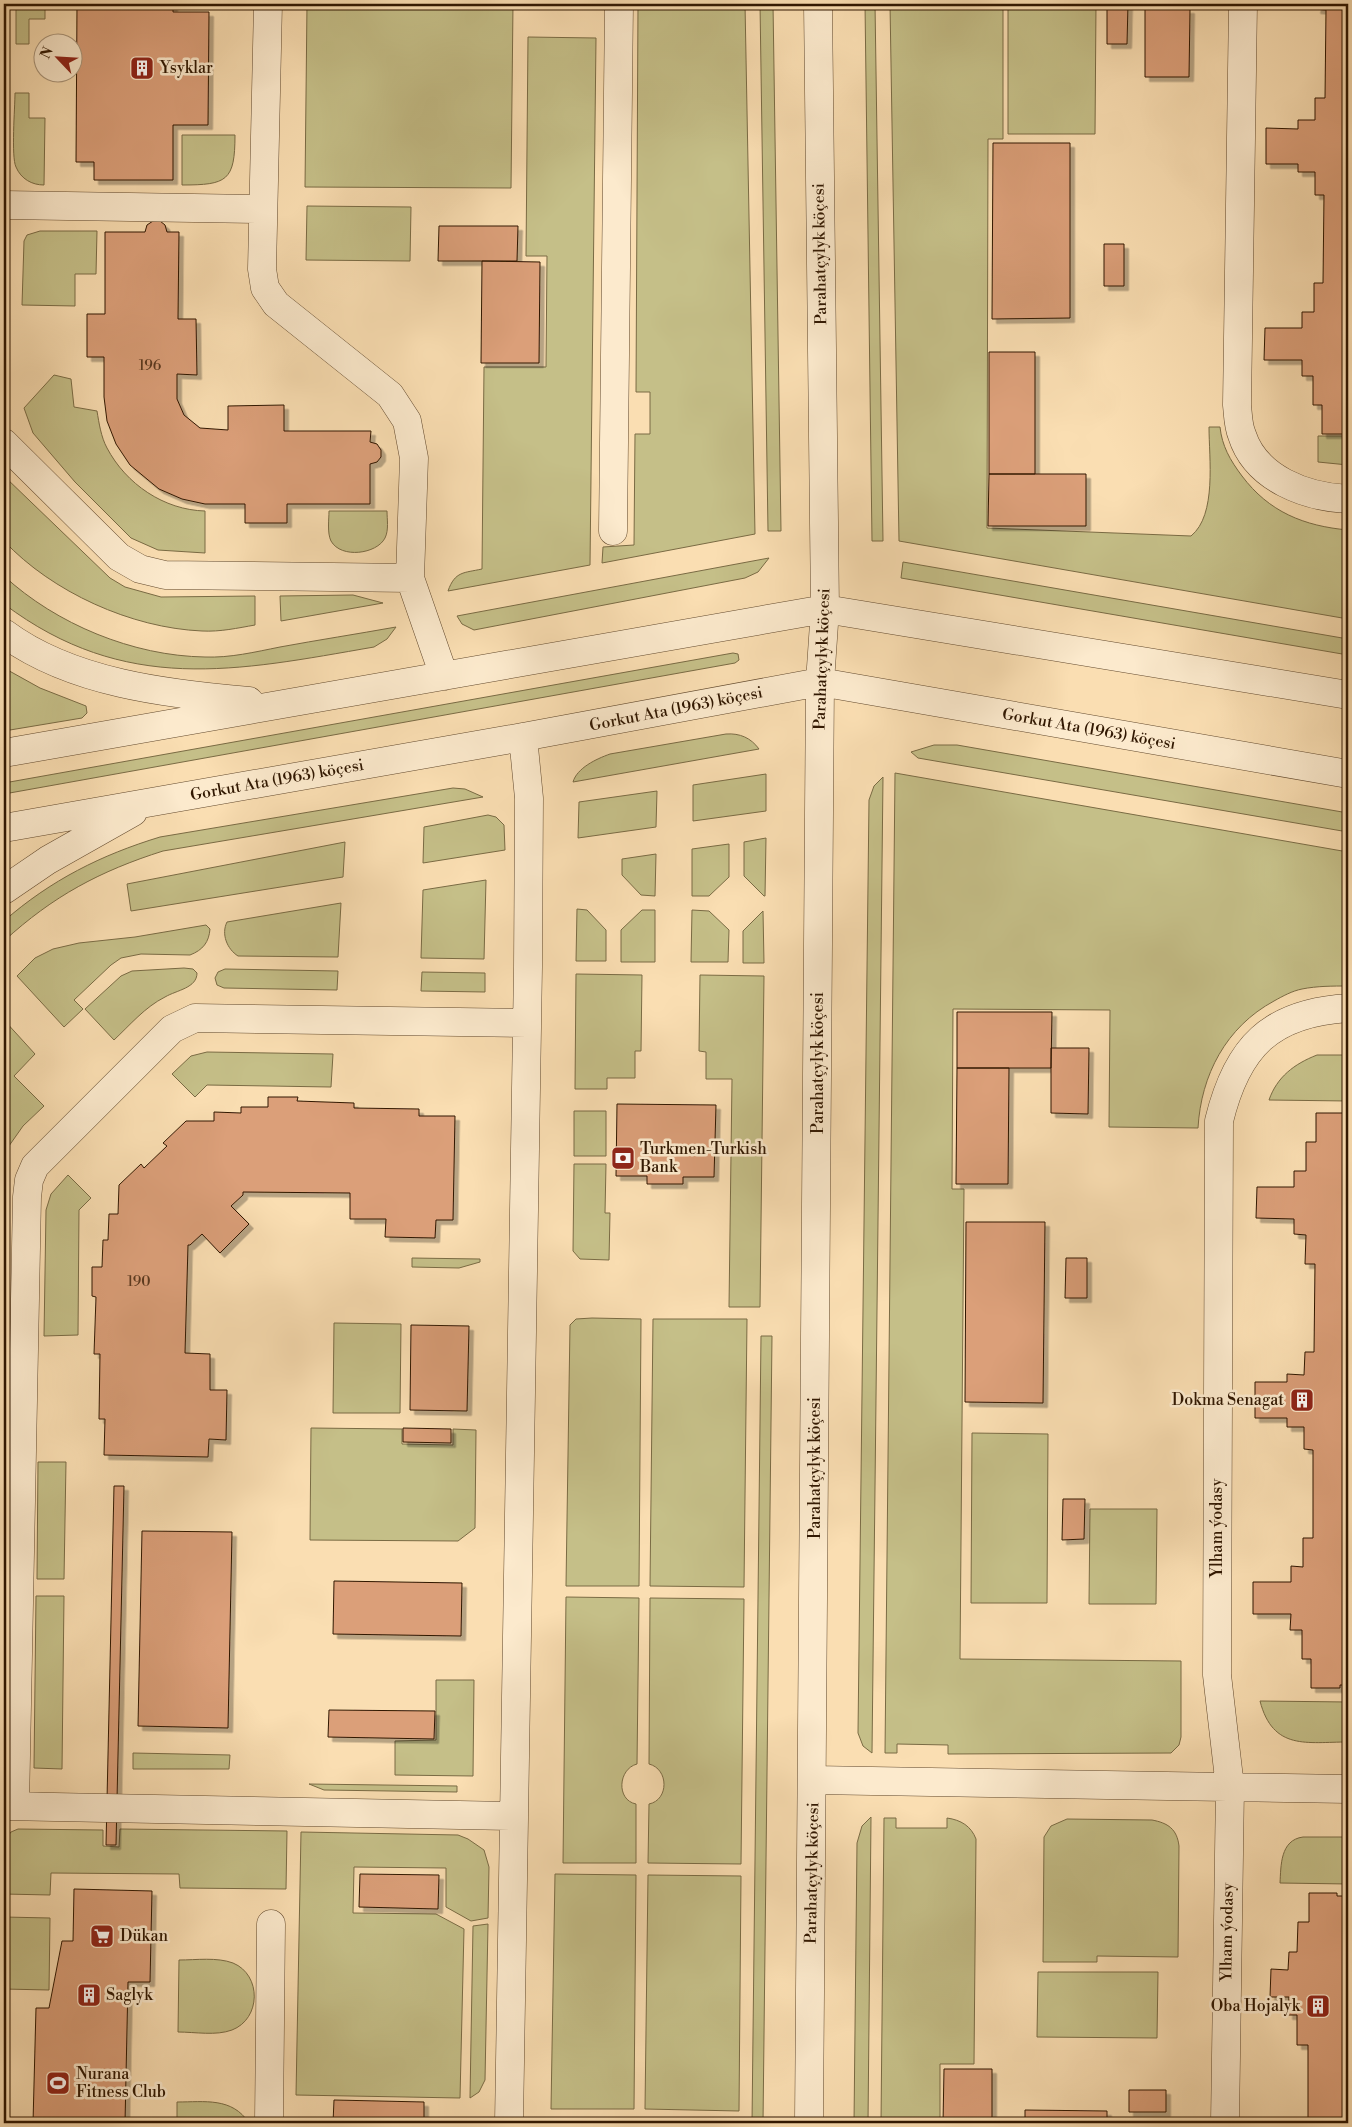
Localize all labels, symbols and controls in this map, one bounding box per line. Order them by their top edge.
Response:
north arrow [32,32,82,82]
text: N [37,44,58,62]
building icon: Ysyklar [129,55,155,81]
place label: Ysyklar [159,58,213,78]
street label: Parahatçylyk köçesi [809,183,831,325]
house number: 196 [139,357,162,375]
street label: Parahatçylyk köçesi [810,588,834,730]
street label: Gorkut Ata (1963) köçesi [588,682,764,736]
street label: Gorkut Ata (1963) köçesi [1001,704,1177,754]
street label: Gorkut Ata (1963) köçesi [189,755,365,805]
street label: Parahatçylyk köçesi [808,992,828,1134]
place label: Turkmen-Turkish Bank [639,1139,767,1177]
bank icon: Turkmen-Turkish Bank [610,1145,636,1171]
house number: 190 [127,1273,151,1291]
building icon: Dokma Senagat [1289,1387,1315,1413]
place label: Dokma Senagat [1172,1390,1284,1410]
street label: Parahatçylyk köçesi [805,1397,825,1539]
street label: Ylham ýodasy [1207,1478,1227,1578]
street label: Parahatçylyk köçesi [801,1802,823,1944]
street label: Ylham ýodasy [1216,1882,1238,1983]
supermarket icon: Dükan [89,1923,115,1949]
place label: Dükan [120,1926,169,1946]
building icon: Saglyk [76,1982,102,2008]
place label: Saglyk [106,1985,154,2005]
building icon: Oba Hojalyk [1305,1993,1331,2019]
place label: Oba Hojalyk [1211,1996,1302,2016]
place label: Nurana Fitness Club [76,2064,166,2102]
sports icon: Nurana Fitness Club [45,2070,71,2096]

